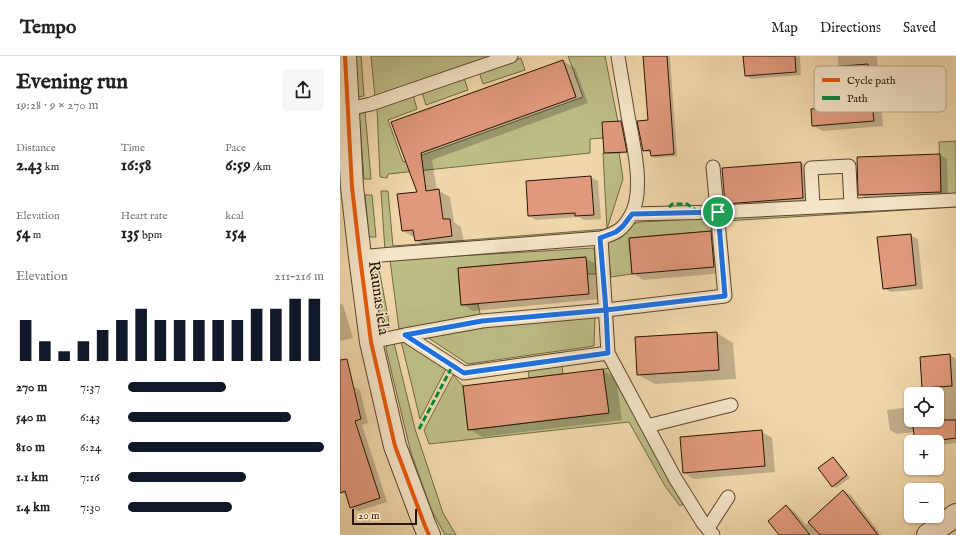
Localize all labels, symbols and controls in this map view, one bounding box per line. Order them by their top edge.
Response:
text: Tempo [20,16,76,40]
text: Map [771,19,798,37]
text: Directions [820,19,881,37]
text: Saved [903,19,936,37]
legend [814,66,946,112]
text: Evening run [16,68,128,96]
button: share [282,69,324,111]
text: Cycle path [847,74,896,88]
text: Path [847,92,868,106]
text: 19:28 · 9 × 270 m [16,97,99,114]
text: Distance [16,141,56,155]
text: Time [121,141,145,155]
text: Pace [225,141,246,155]
text: 2.43 [16,155,42,176]
text: 16:58 [121,155,151,176]
text: 6:59 [225,155,251,176]
text: km [42,160,59,174]
text: /km [251,160,271,174]
pin [701,195,735,229]
icon: arrive [707,201,729,223]
text: Elevation [16,209,60,223]
text: Heart rate [121,209,168,223]
text: kcal [225,209,244,223]
text: 54 [16,223,30,244]
text: 135 [121,223,140,244]
text: 154 [225,223,246,244]
text: m [30,228,41,242]
text: bpm [140,228,162,242]
street label: Raunas iela [363,260,393,336]
text: Elevation [16,268,68,285]
text: 211–216 m [275,268,324,285]
text: 270 m [16,379,47,396]
text: 7:37 [80,379,100,396]
map controls [904,387,944,523]
button: locate [904,387,944,427]
text: 540 m [16,409,46,426]
text: 6:43 [80,409,100,426]
button: + [904,435,944,475]
text: 810 m [16,439,45,456]
text: 6:24 [80,439,101,456]
text: 1.1 km [16,469,48,486]
text: 7:16 [80,469,100,486]
button: − [904,483,944,523]
text: 1.4 km [16,499,50,516]
text: 7:30 [80,499,101,516]
scale bar [352,507,417,526]
text: 20 m [358,509,379,523]

